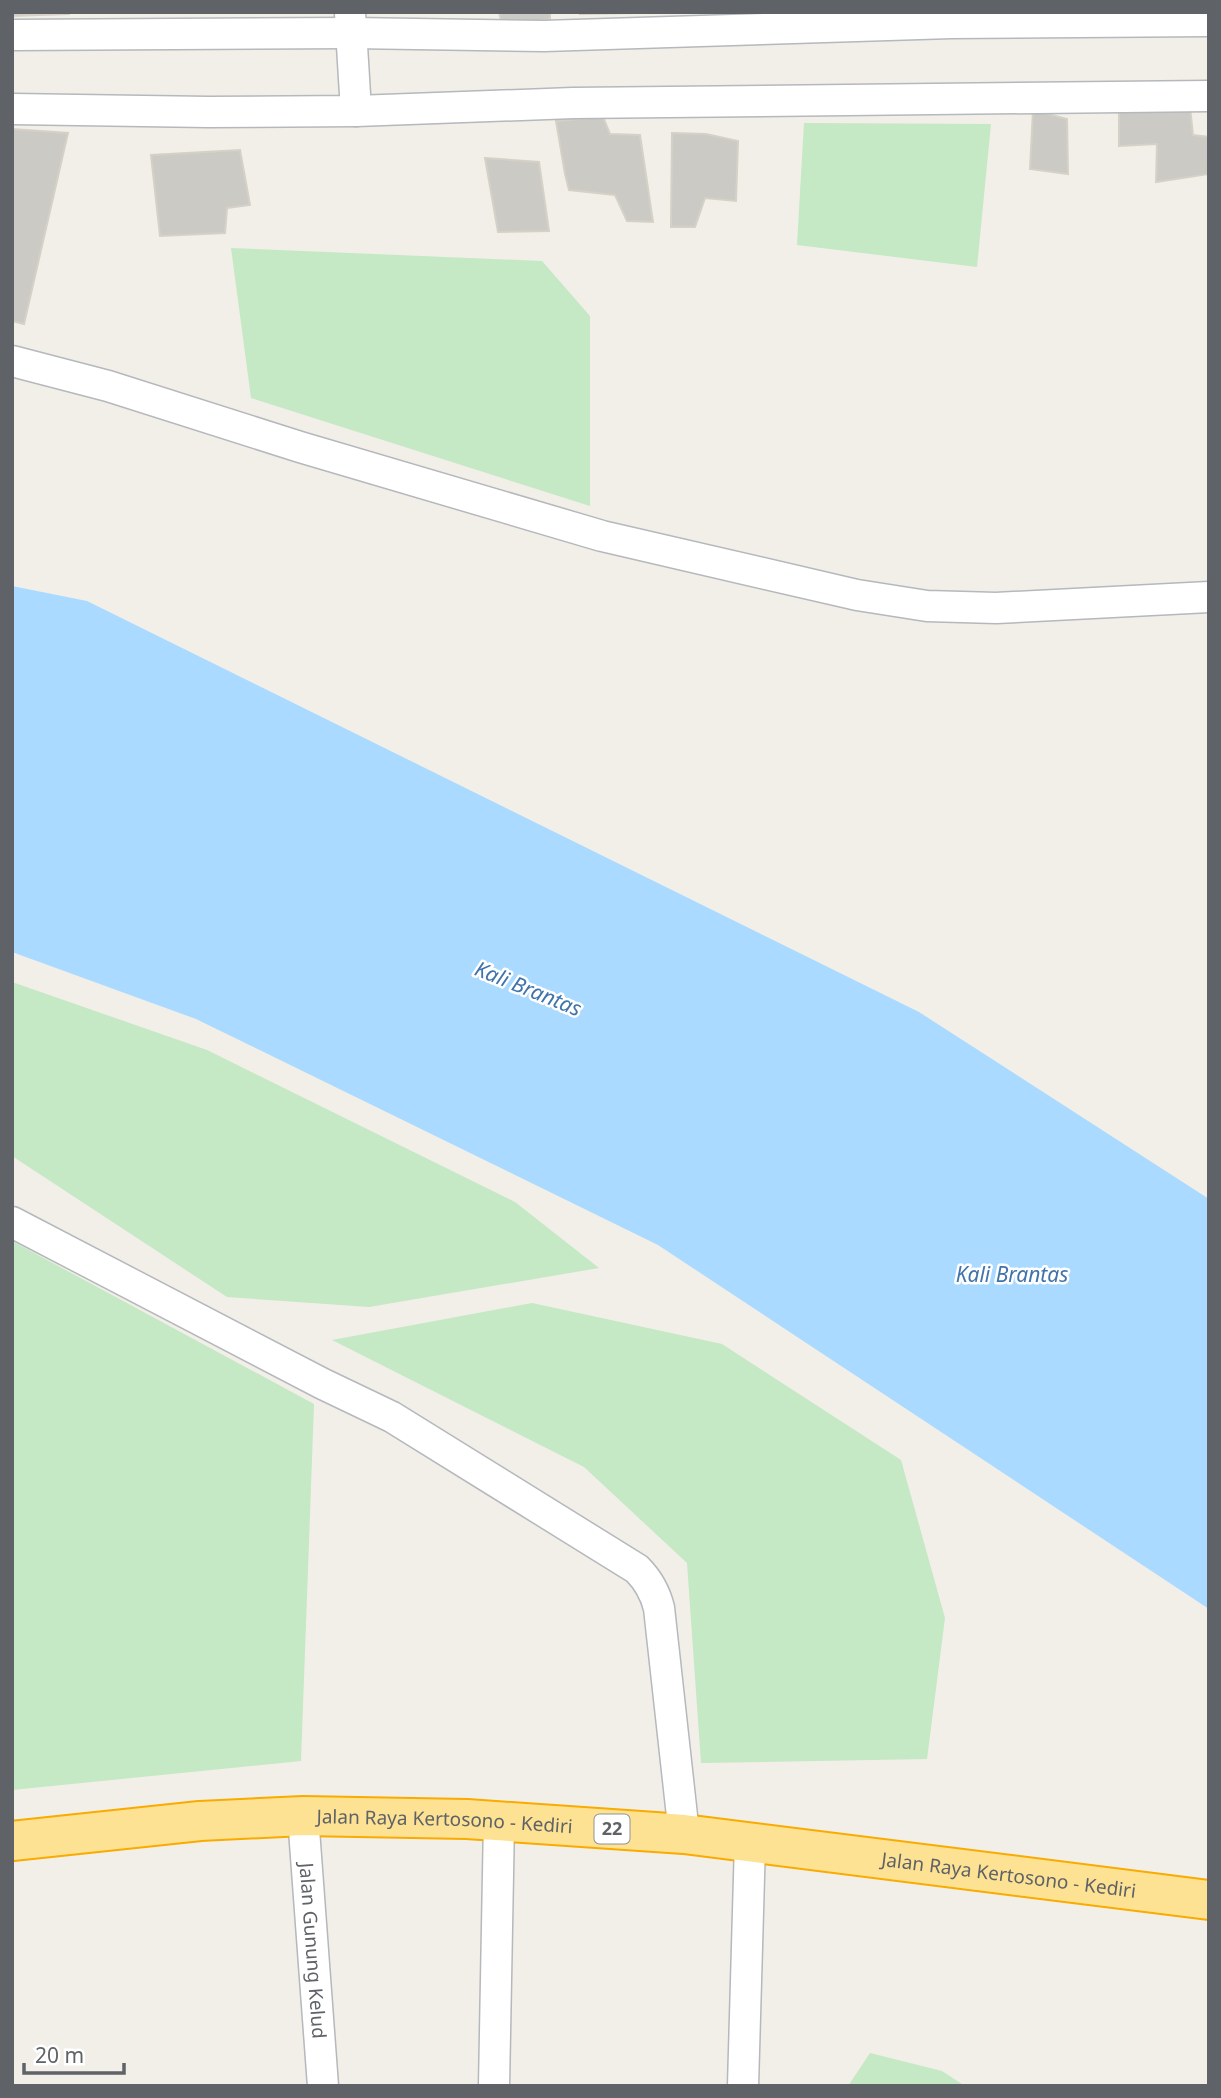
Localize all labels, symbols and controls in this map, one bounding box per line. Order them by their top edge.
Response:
water label: Kali Brantas [471,954,586,1022]
water label: Kali Brantas [956,1260,1068,1288]
street label: Jalan Raya Kertosono - Kediri [314,1803,574,1839]
road number: 22 [594,1814,630,1843]
street label: Jalan Raya Kertosono - Kediri [878,1846,1138,1904]
street label: Jalan Gunung Kelud [293,1860,332,2040]
scale bar [24,2032,124,2076]
text: 20 m [35,2041,84,2069]

